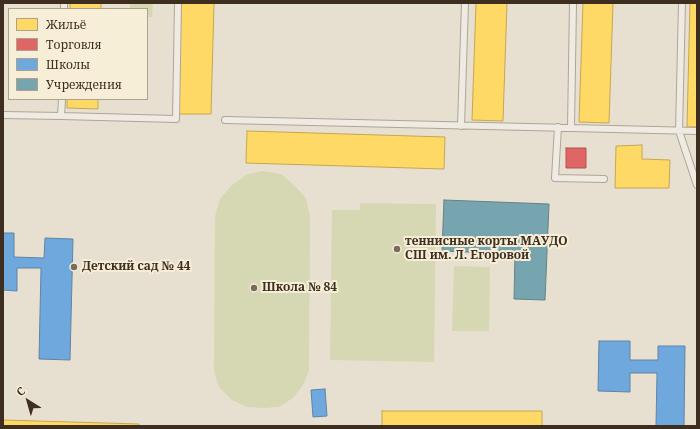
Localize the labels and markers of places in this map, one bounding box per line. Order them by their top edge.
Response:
place label: теннисные корты МАУДО СШ им. Л. Егоровой [405,235,568,263]
marker: теннисные корты МАУДО СШ им. Л. Егоровой [392,244,402,254]
place label: Детский сад № 44 [82,260,191,274]
marker: Детский сад № 44 [69,262,79,272]
place label: Школа № 84 [262,281,337,295]
marker: Школа № 84 [249,283,259,293]

